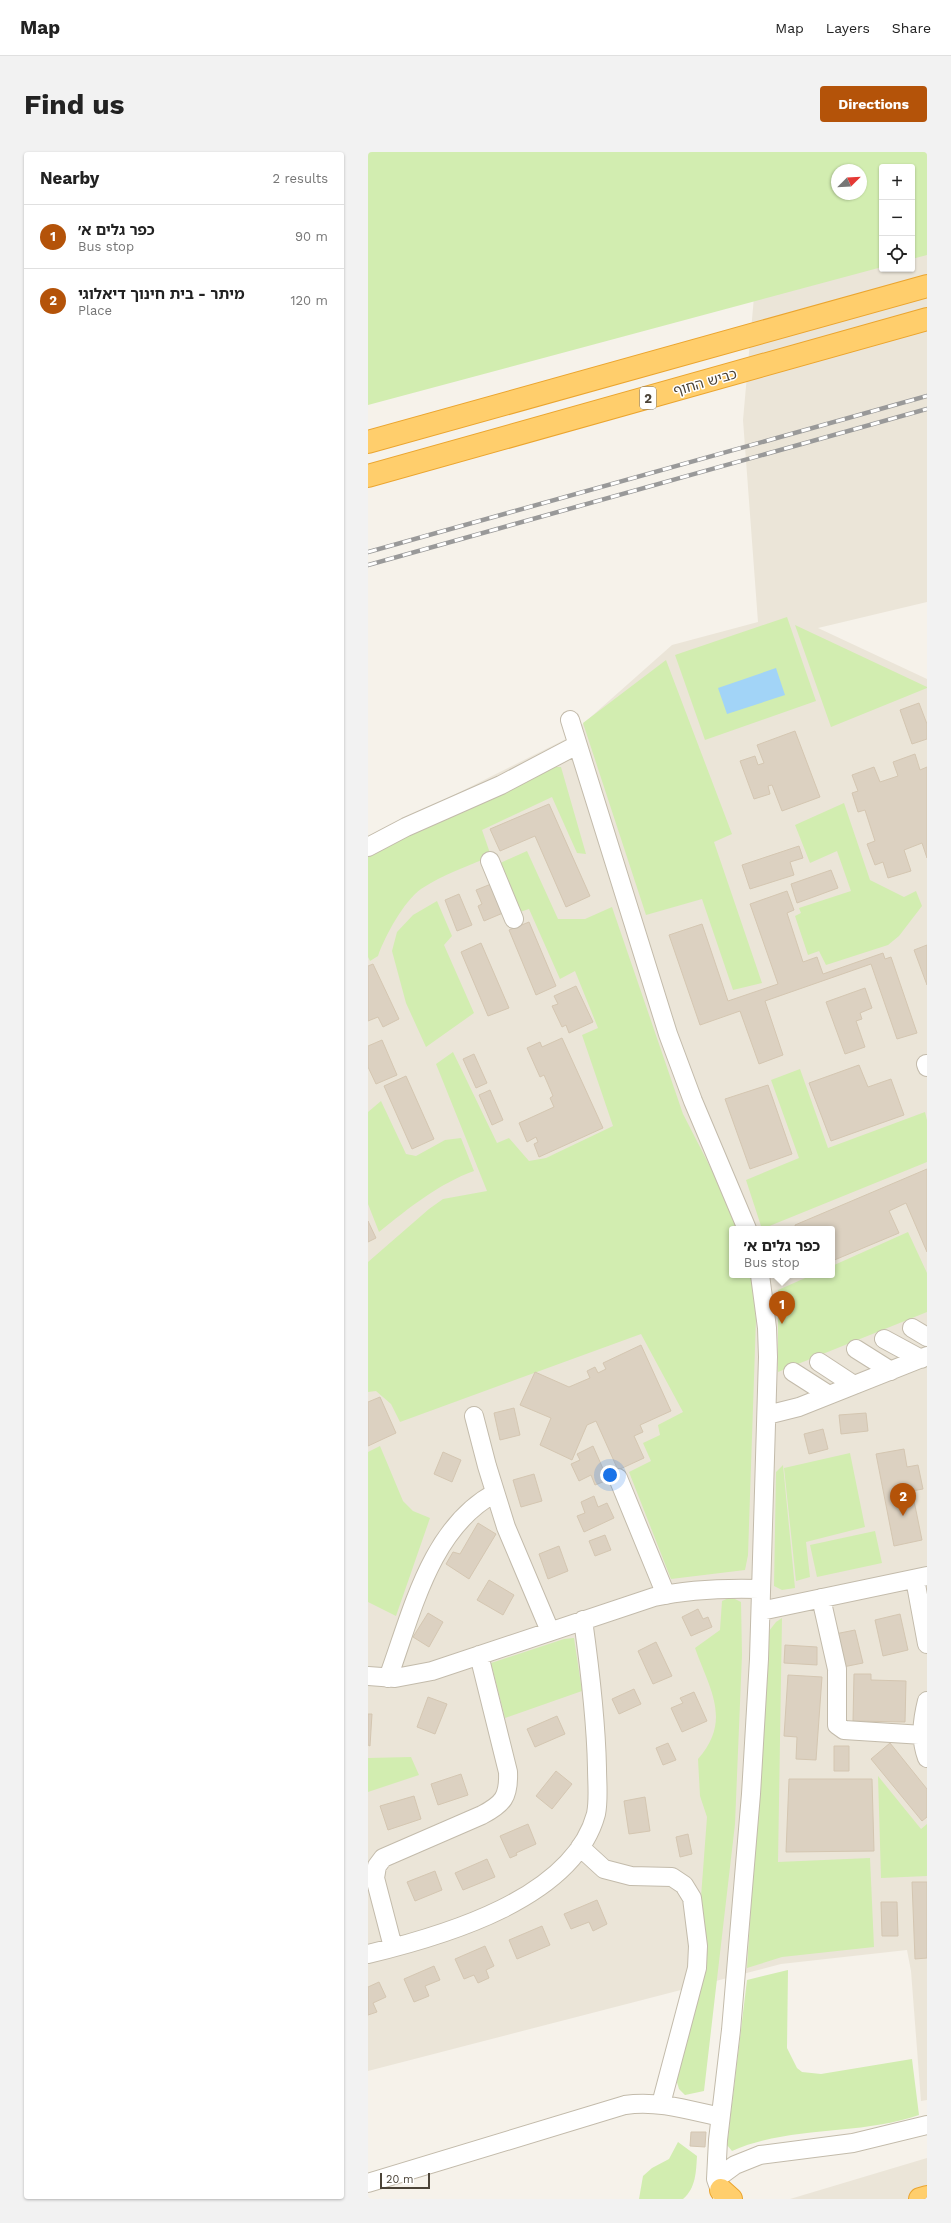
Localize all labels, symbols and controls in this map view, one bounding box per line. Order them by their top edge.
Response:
text: Map [20,16,60,39]
text: Map [775,20,804,36]
text: Layers [826,20,870,36]
text: Share [892,20,931,36]
button: Directions [820,86,927,122]
text: Find us [24,88,124,121]
north arrow [831,164,867,200]
map controls [879,164,915,272]
button: + [879,164,915,200]
text: Nearby [40,168,99,188]
text: 2 results [273,171,328,186]
button: − [879,200,915,236]
text: כפר גלים א׳ [78,221,155,239]
text: 1 [50,229,56,244]
text: 90 m [295,229,328,244]
button: locate [879,236,915,272]
text: Bus stop [78,239,134,254]
text: מיתר - בית חינוך דיאלוגי [78,285,244,303]
text: 2 [49,293,57,308]
text: 120 m [290,293,328,308]
text: Place [78,303,112,318]
street label: כביש החוף [671,365,739,399]
road number: 2 [640,387,656,409]
popup [729,1226,835,1278]
text: כפר גלים א׳ [744,1237,820,1255]
text: Bus stop [744,1255,800,1270]
pin: 1 [769,1291,795,1324]
your location [600,1465,620,1485]
pin: 2 [890,1483,916,1516]
scale bar [380,2171,430,2190]
text: 20 m [386,2173,414,2186]

